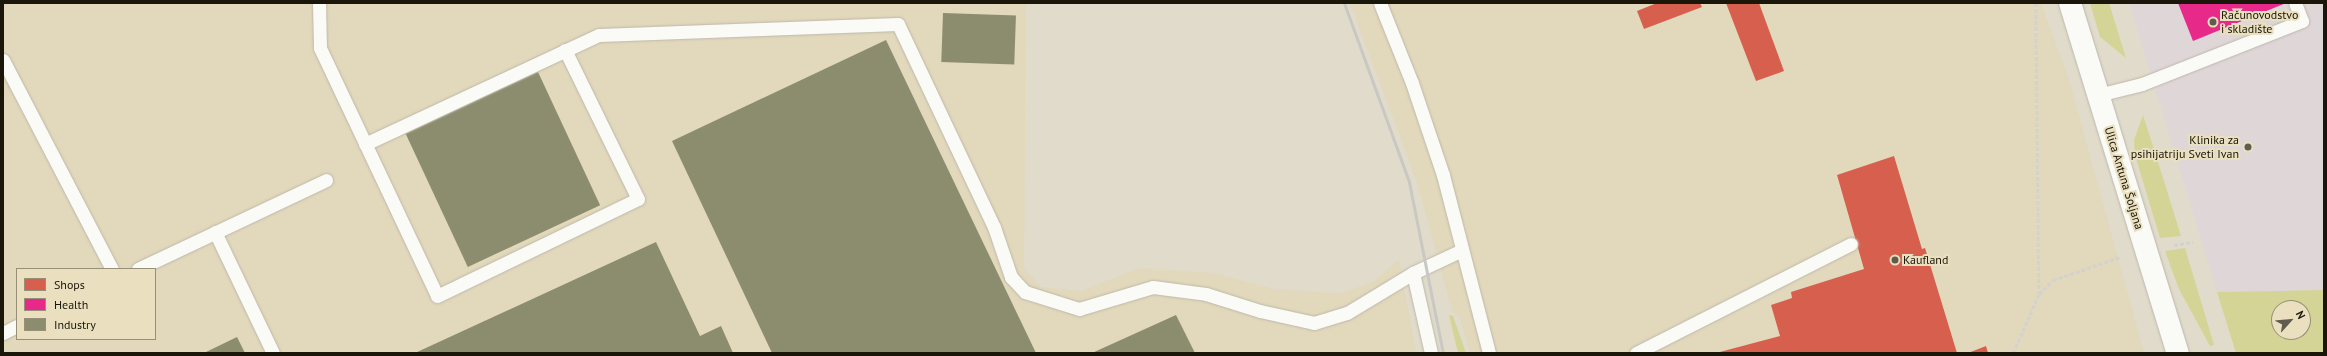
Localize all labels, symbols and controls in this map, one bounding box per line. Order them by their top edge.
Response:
place label: Računovodstvo i skladište [2221,8,2298,36]
marker: Računovodstvo i skladište [2208,17,2218,27]
street label: Ulica Antuna Šoljana [2101,125,2147,231]
place label: Klinika za psihijatriju Sveti Ivan [2131,133,2239,161]
marker: Klinika za psihijatriju Sveti Ivan [2242,141,2254,153]
place label: Kaufland [1903,253,1948,267]
marker: Kaufland [1890,255,1900,265]
legend [16,268,156,340]
text: Shops [54,277,85,292]
text: Health [54,297,88,312]
north arrow [2271,300,2311,340]
text: N [2293,309,2309,321]
text: Industry [54,317,96,332]

